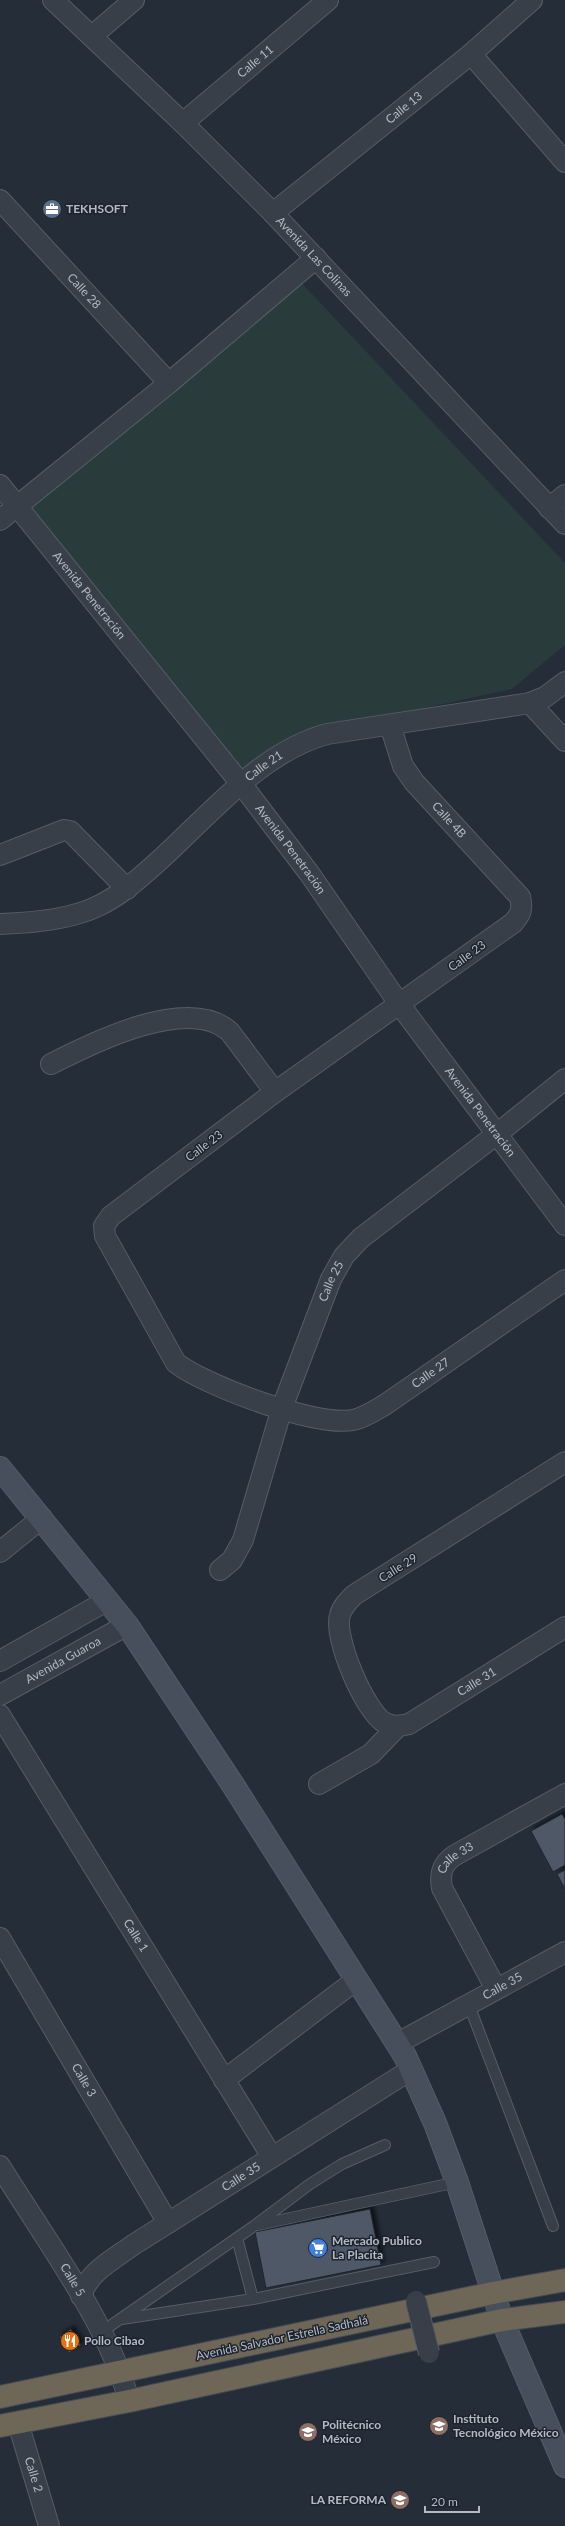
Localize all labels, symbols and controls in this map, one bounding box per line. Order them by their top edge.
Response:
street label: Calle 11 [234,42,276,81]
street label: Calle 13 [382,88,425,127]
office icon: TEKHSOFT [41,198,63,220]
place label: TEKHSOFT [66,201,129,216]
street label: Avenida Las Colinas [273,213,355,299]
street label: Calle 28 [64,270,105,312]
street label: Avenida Penetración [50,548,129,642]
street label: Calle 21 [242,747,285,784]
street label: Calle 4B [429,798,470,841]
street label: Avenida Penetración [252,801,329,897]
street label: Calle 23 [445,937,489,974]
street label: Avenida Penetración [442,1064,519,1159]
street label: Calle 23 [182,1127,225,1165]
street label: Calle 25 [315,1258,347,1304]
street label: Calle 27 [408,1354,452,1391]
street label: Calle 29 [376,1550,420,1585]
street label: Avenida Guaroa [23,1633,103,1687]
street label: Calle 31 [454,1664,499,1699]
street label: Calle 33 [434,1838,476,1875]
street label: Calle 1 [120,1916,152,1955]
street label: Calle 35 [480,1969,525,2003]
street label: Calle 3 [69,2061,100,2099]
street label: Calle 35 [219,2159,263,2194]
place label: Mercado Publico La Placita [332,2233,422,2262]
supermarket icon: Mercado Publico La Placita [307,2237,329,2259]
street label: Calle 5 [57,2260,89,2299]
street label: Avenida Salvador Estrella Sadhalá [195,2312,369,2363]
restaurant icon: Pollo Cibao [59,2330,81,2352]
place label: Pollo Cibao [84,2333,145,2348]
place label: Instituto Tecnológico México [453,2411,559,2440]
school or university icon: Instituto Tecnológico México [428,2415,450,2437]
place label: Politécnico México [322,2417,381,2446]
school or university icon: Politécnico México [297,2421,319,2443]
street label: Calle 2 [22,2455,46,2494]
scale bar [425,2488,479,2514]
school or university icon: LA REFORMA [389,2489,411,2511]
place label: LA REFORMA [311,2492,387,2507]
text: 20 m [431,2494,458,2509]

